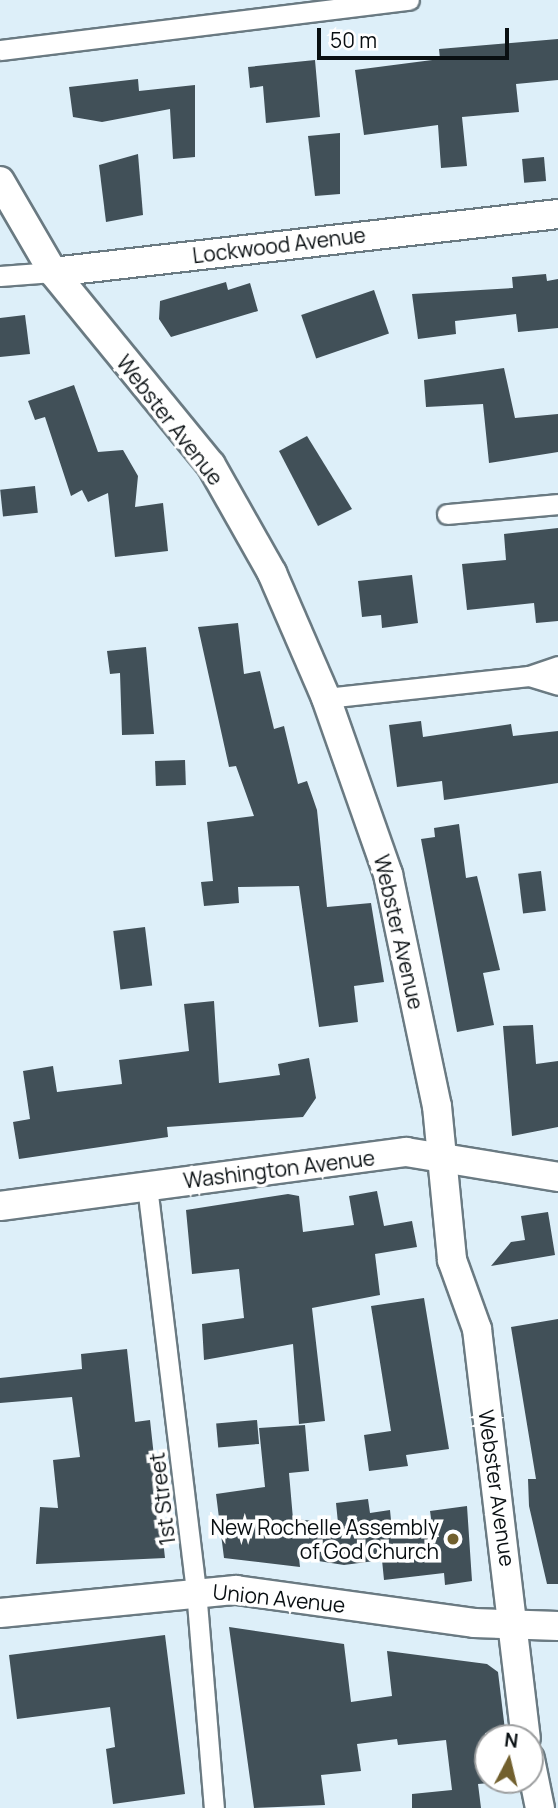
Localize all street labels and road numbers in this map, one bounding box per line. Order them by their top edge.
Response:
street label: Lockwood Avenue [191,222,367,268]
street label: Webster Avenue [111,350,229,490]
street label: Webster Avenue [369,852,429,1012]
street label: Washington Avenue [182,1145,376,1193]
street label: Webster Avenue [474,1408,520,1568]
street label: 1st Street [144,1451,180,1547]
street label: Union Avenue [211,1579,347,1617]

